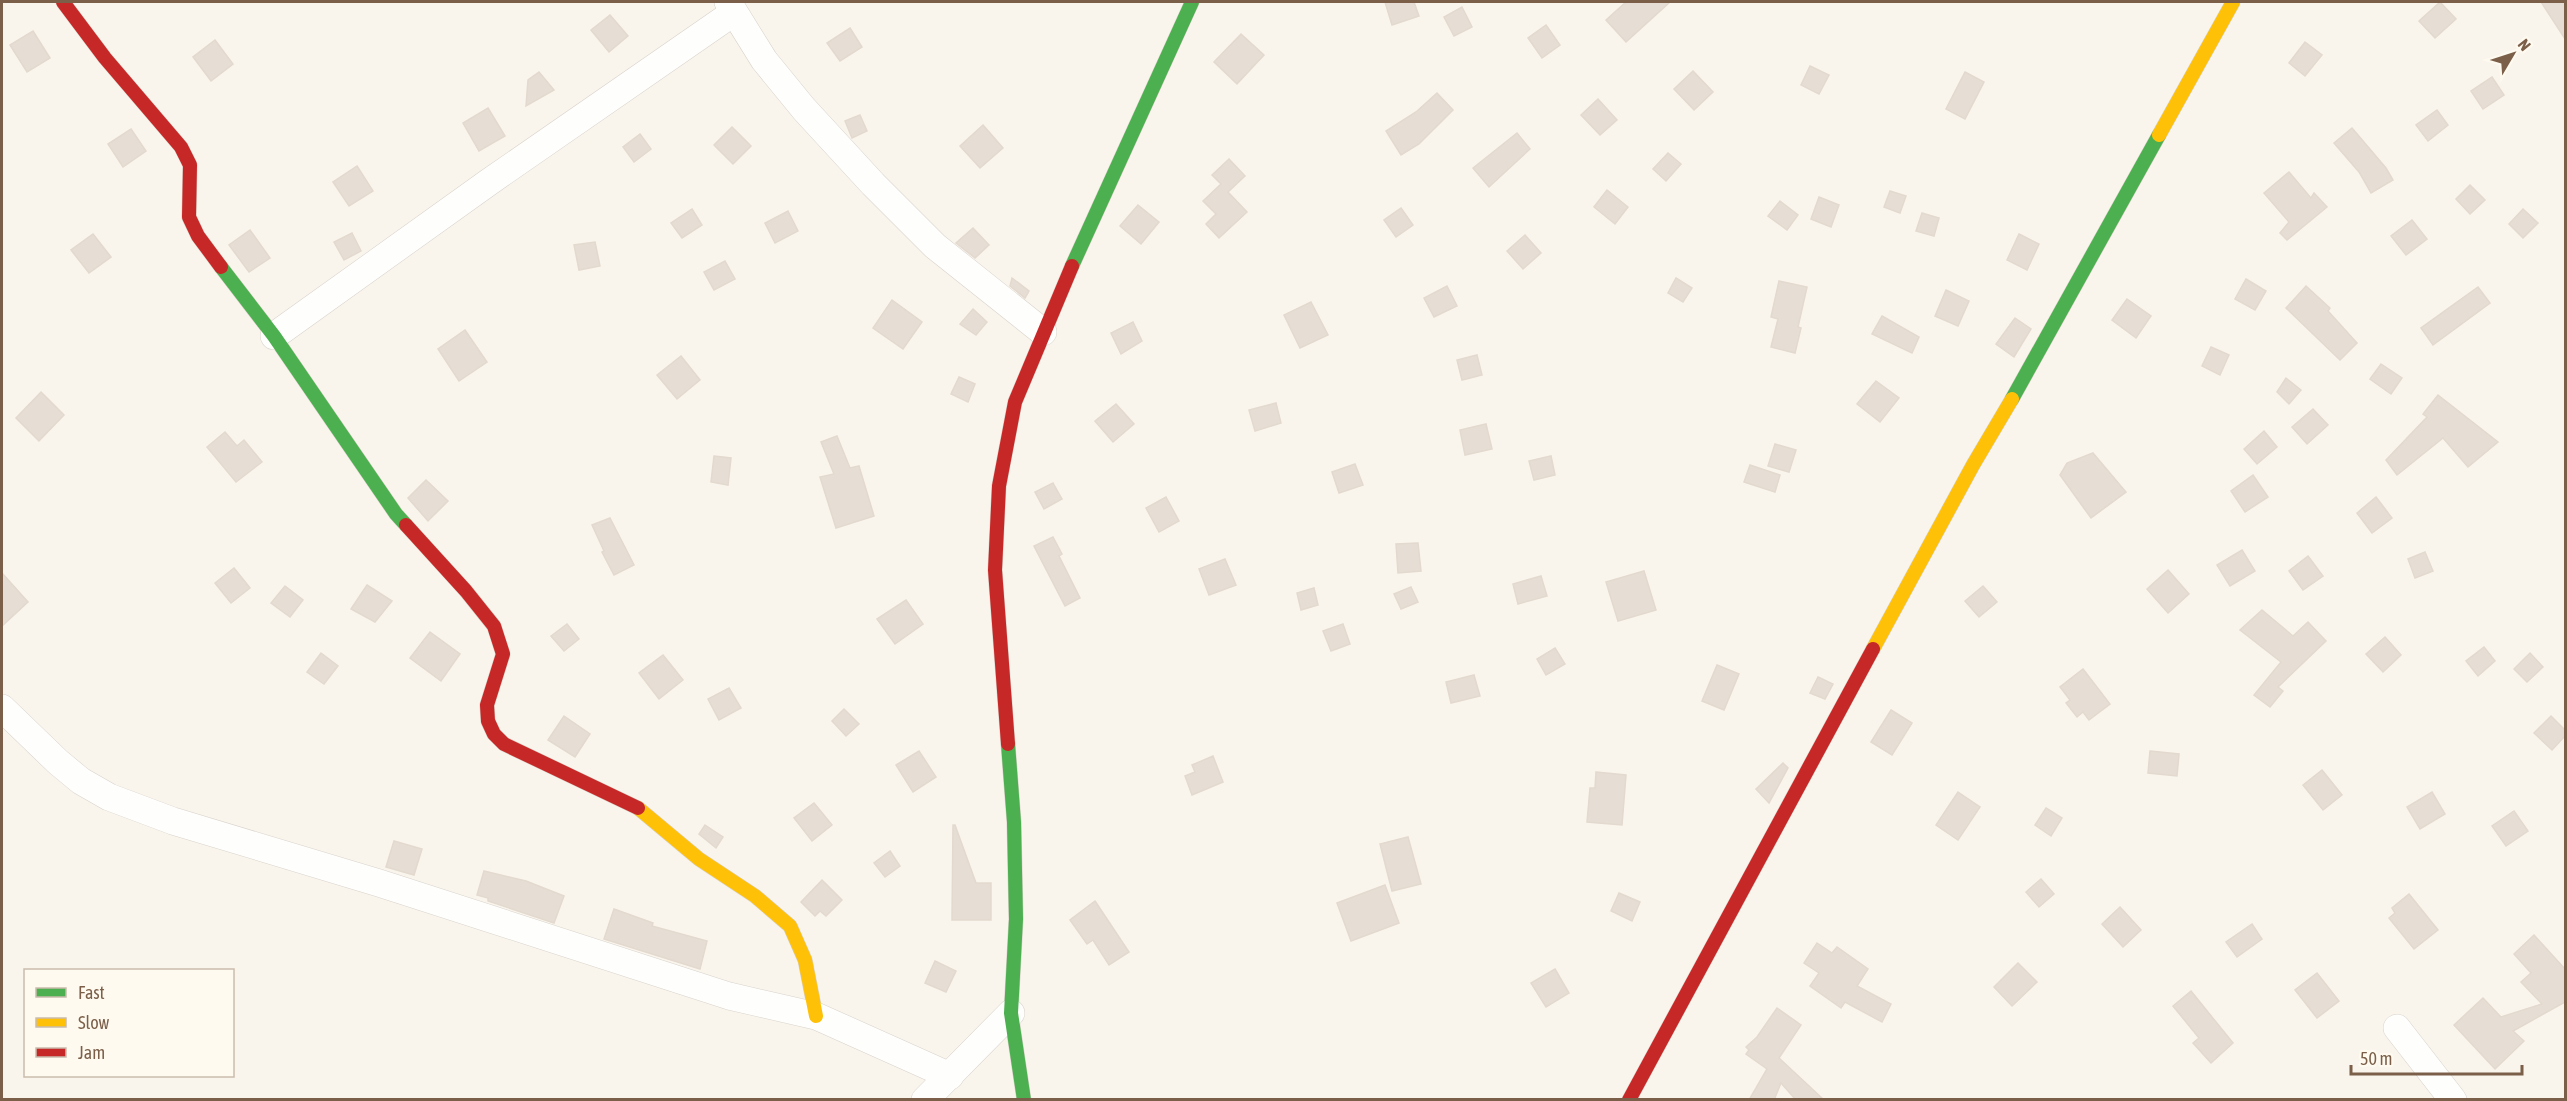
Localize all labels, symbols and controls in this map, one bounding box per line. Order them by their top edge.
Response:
north arrow [2483,24,2543,84]
text: N [2515,35,2535,54]
legend [24,969,234,1077]
text: Fast [78,982,105,1003]
text: Slow [78,1012,109,1033]
scale bar [2351,1038,2522,1076]
text: Jam [78,1042,105,1063]
text: 50 m [2360,1048,2392,1069]

